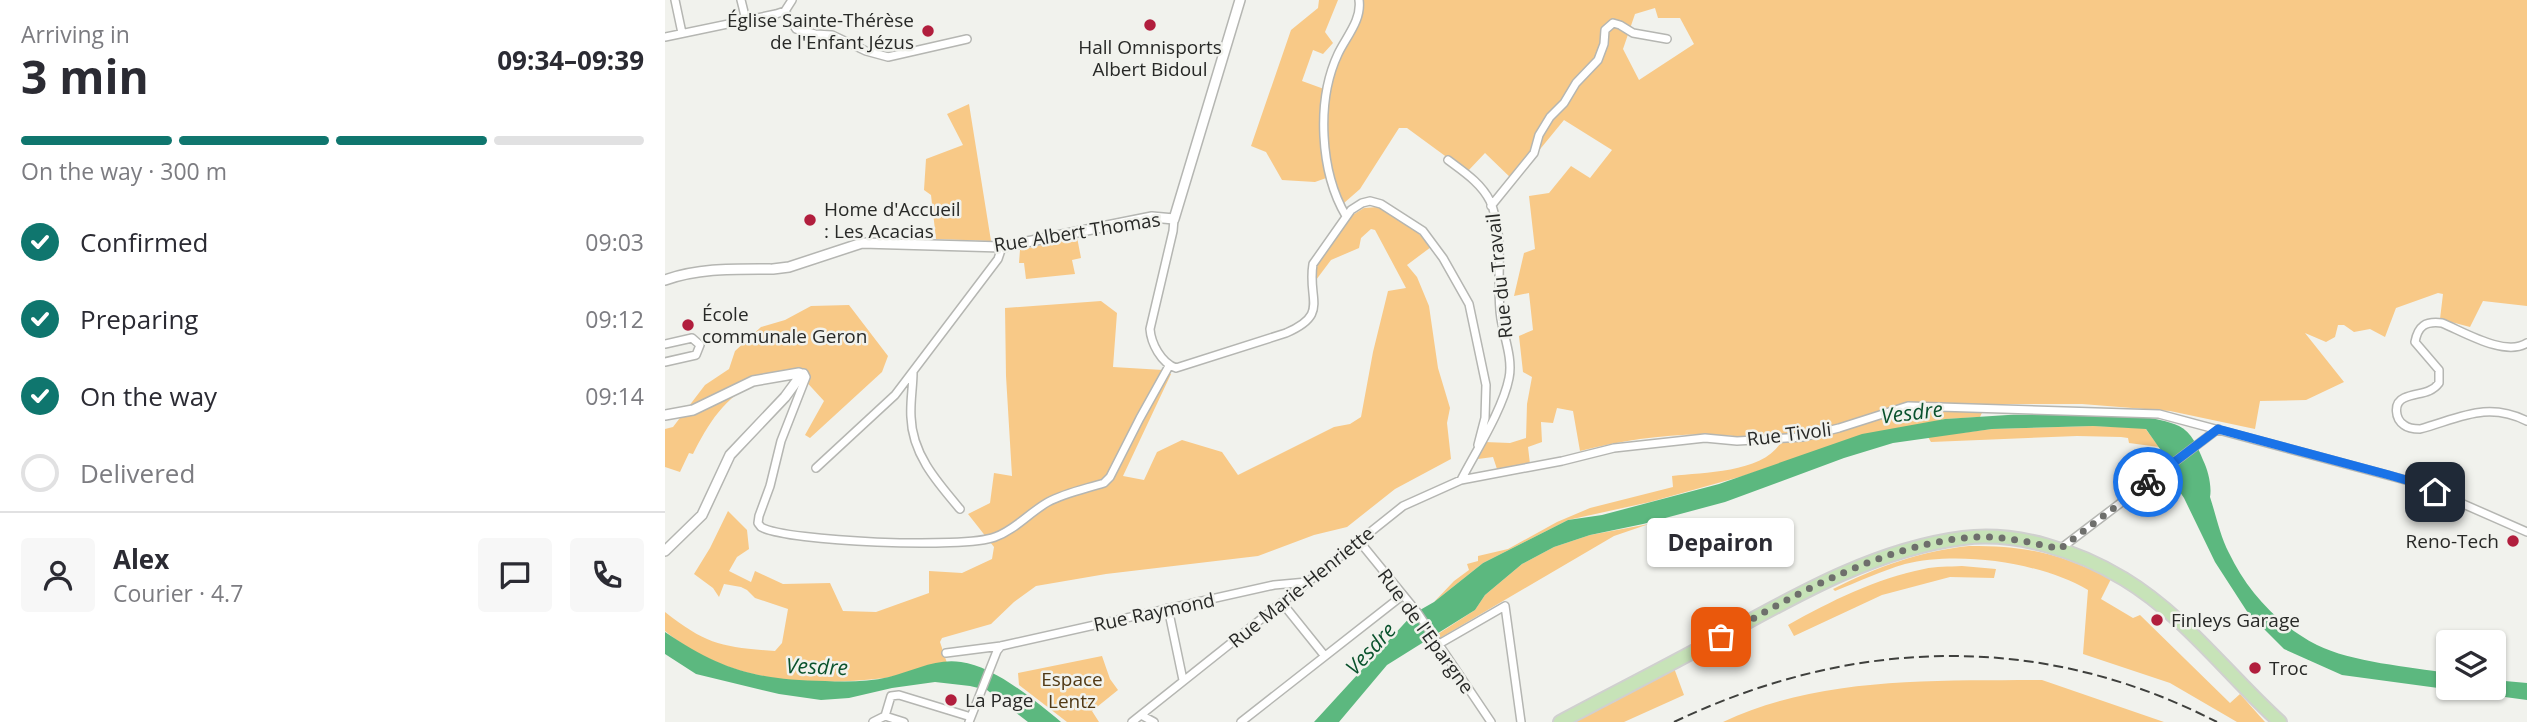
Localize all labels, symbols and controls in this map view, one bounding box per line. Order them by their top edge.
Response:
place label: Église Sainte-Thérèse de l'Enfant Jézus [727,7,914,55]
marker: Hall Omnisports Albert Bidoul [1142,17,1158,33]
text: Arriving in [21,18,130,50]
marker: Église Sainte-Thérèse de l'Enfant Jézus [920,23,936,39]
place label: Hall Omnisports Albert Bidoul [1078,34,1222,82]
text: 09:34–09:39 [497,42,644,78]
text: 3 min [21,45,149,107]
text: On the way · 300 m [21,155,227,187]
place label: Home d'Accueil : Les Acacias [824,196,961,244]
street label: Rue Albert Thomas [992,206,1162,258]
marker: Home d'Accueil : Les Acacias [802,212,818,228]
street label: Rue du Travail [1480,212,1518,340]
icon: check [21,223,59,261]
text: Confirmed [80,224,208,260]
text: 09:03 [585,226,644,258]
icon: check [21,300,59,338]
text: Preparing [80,301,198,337]
place label: École communale Geron [702,301,867,349]
text: 09:12 [585,303,644,335]
marker: École communale Geron [680,317,696,333]
icon: check [21,377,59,415]
text: On the way [80,378,217,414]
text: 09:14 [585,380,644,412]
water label: Vesdre [1879,394,1944,430]
street label: Rue Tivoli [1745,416,1833,452]
courier [2113,447,2183,517]
text: Delivered [80,455,195,491]
pin [2405,462,2465,522]
icon: bike [2129,463,2167,501]
icon: home [2416,473,2454,511]
callout: Depairon [1647,518,1795,567]
street label: Rue Marie-Henriette [1223,520,1379,654]
text: Depairon [1668,526,1773,558]
place label: Reno-Tech [2406,528,2499,554]
marker: Reno-Tech [2505,533,2521,549]
button: person [21,538,95,612]
button: chat [478,538,552,612]
button: phone [570,538,644,612]
text: Alex [113,541,169,577]
street label: Rue de l'Epargne [1372,563,1480,699]
text: Courier · 4.7 [113,577,243,609]
street label: Rue Raymond [1091,586,1217,638]
pin [1691,607,1751,667]
place label: Finleys Garage [2171,607,2300,633]
marker: Finleys Garage [2149,612,2165,628]
water label: Vesdre [1339,616,1402,681]
icon: bag [1702,618,1740,656]
map controls [2436,630,2506,700]
button: layers [2436,630,2506,700]
water label: Vesdre [786,651,848,681]
place label: Troc [2269,655,2308,681]
marker: Troc [2247,660,2263,676]
park label: Espace Lentz [1041,666,1103,714]
place label: La Page [965,687,1033,713]
marker: La Page [943,692,959,708]

